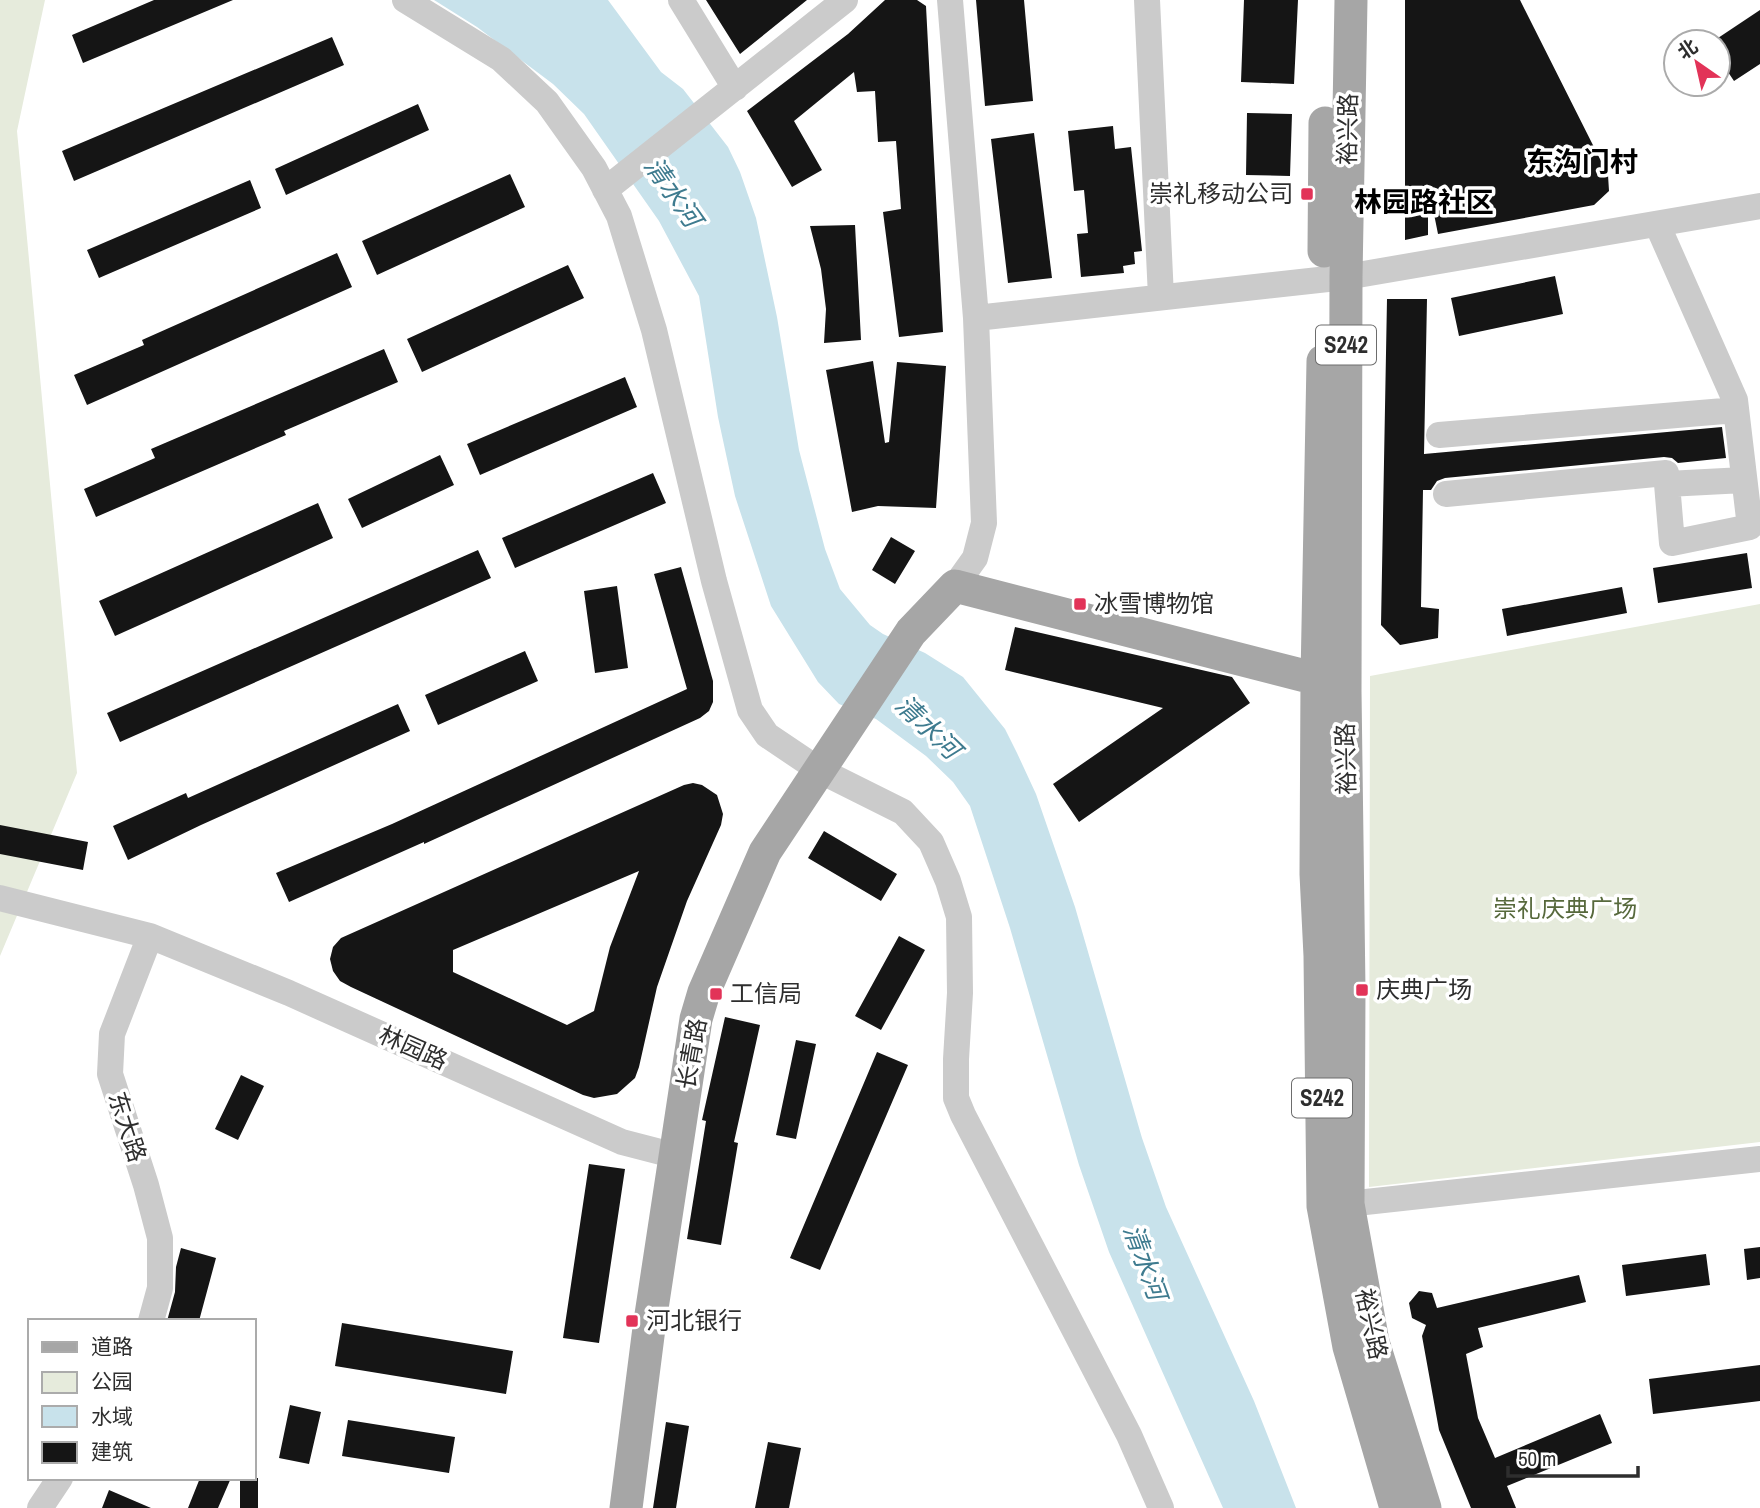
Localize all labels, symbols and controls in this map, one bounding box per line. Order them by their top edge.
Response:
north arrow [1662,28,1732,98]
text: 北 [1672,33,1703,65]
street label: 裕兴路 [1330,93,1364,165]
district label: 东沟门村 [1526,143,1638,181]
water label: 清水河 [637,150,713,238]
place label: 崇礼移动公司 [1149,177,1293,209]
district label: 林园路社区 [1354,183,1494,221]
marker: 崇礼移动公司 [1299,186,1315,202]
road number: S242 [1316,326,1376,364]
place label: 冰雪博物馆 [1094,587,1214,619]
marker: 冰雪博物馆 [1072,596,1088,612]
water label: 清水河 [888,687,972,770]
street label: 裕兴路 [1328,723,1362,795]
park label: 崇礼庆典广场 [1493,892,1637,924]
place label: 庆典广场 [1376,973,1472,1005]
place label: 工信局 [730,977,802,1009]
marker: 庆典广场 [1354,982,1370,998]
marker: 工信局 [708,986,724,1002]
street label: 长青路 [669,1016,713,1092]
street label: 林园路 [374,1018,453,1076]
road number: S242 [1292,1078,1352,1118]
street label: 东大路 [102,1088,154,1166]
water label: 清水河 [1116,1219,1177,1309]
street label: 裕兴路 [1349,1285,1395,1362]
place label: 河北银行 [646,1304,742,1336]
marker: 河北银行 [624,1313,640,1329]
legend [28,1319,256,1480]
text: 道路 [91,1332,133,1361]
text: 公园 [91,1367,133,1396]
text: 水域 [91,1402,133,1431]
scale bar [1508,1434,1638,1478]
text: 建筑 [91,1437,133,1466]
text: 50 m [1518,1444,1556,1473]

